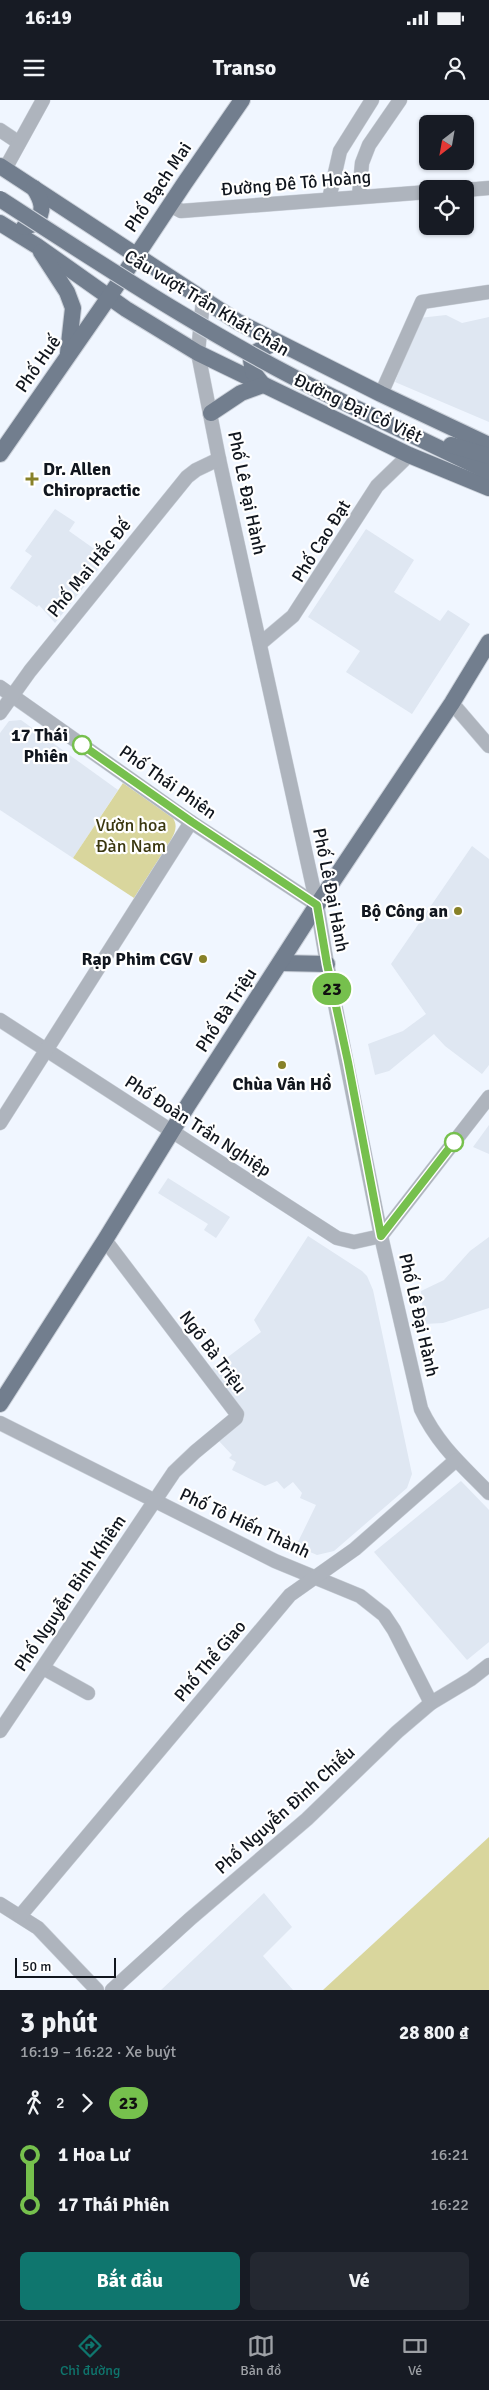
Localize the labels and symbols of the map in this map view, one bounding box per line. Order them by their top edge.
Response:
north arrow [419,115,474,170]
street label: Phố Bạch Mai [120,138,196,236]
street label: Đường Đê Tô Hoàng [220,165,372,201]
street label: Cầu vượt Trần Khát Chân [121,245,293,361]
street label: Phố Huế [11,331,66,397]
street label: Đường Đại Cồ Việt [290,369,426,447]
street label: Phố Lê Đại Hành [223,429,271,557]
place label: Dr. Allen Chiropractic [43,458,141,501]
marker: Dr. Allen Chiropractic [25,472,39,486]
street label: Phố Cao Đạt [287,496,355,586]
street label: Phố Mai Hắc Đế [43,514,136,622]
place label: 17 Thái Phiên [11,724,68,767]
marker: 17 Thái Phiên [72,735,92,755]
street label: Phố Thái Phiên [115,740,221,824]
park label: Vườn hoa Đàn Nam [95,814,167,857]
street label: Phố Lê Đại Hành [308,826,354,954]
place label: Bộ Công an [361,900,448,922]
marker: Bộ Công an [452,905,464,917]
place label: Rạp Phim CGV [81,948,193,970]
marker: Rạp Phim CGV [197,953,209,965]
street label: Phố Bà Triệu [191,964,261,1056]
line badge: 23 [310,973,354,1005]
marker: Chùa Vân Hồ [276,1059,288,1071]
street label: Phố Đoàn Trần Nghiệp [121,1071,275,1181]
place label: Chùa Vân Hồ [233,1073,331,1095]
unlabelled marker [444,1132,464,1152]
street label: Phố Lê Đại Hành [394,1251,444,1379]
street label: Ngõ Bà Triệu [175,1306,251,1398]
street label: Phố Tô Hiến Thành [176,1483,314,1563]
street label: Phố Nguyễn Bỉnh Khiêm [9,1511,131,1675]
street label: Phố Thể Giao [169,1616,251,1706]
street label: Phố Nguyễn Đình Chiểu [210,1741,360,1879]
scale bar [15,1955,116,1978]

